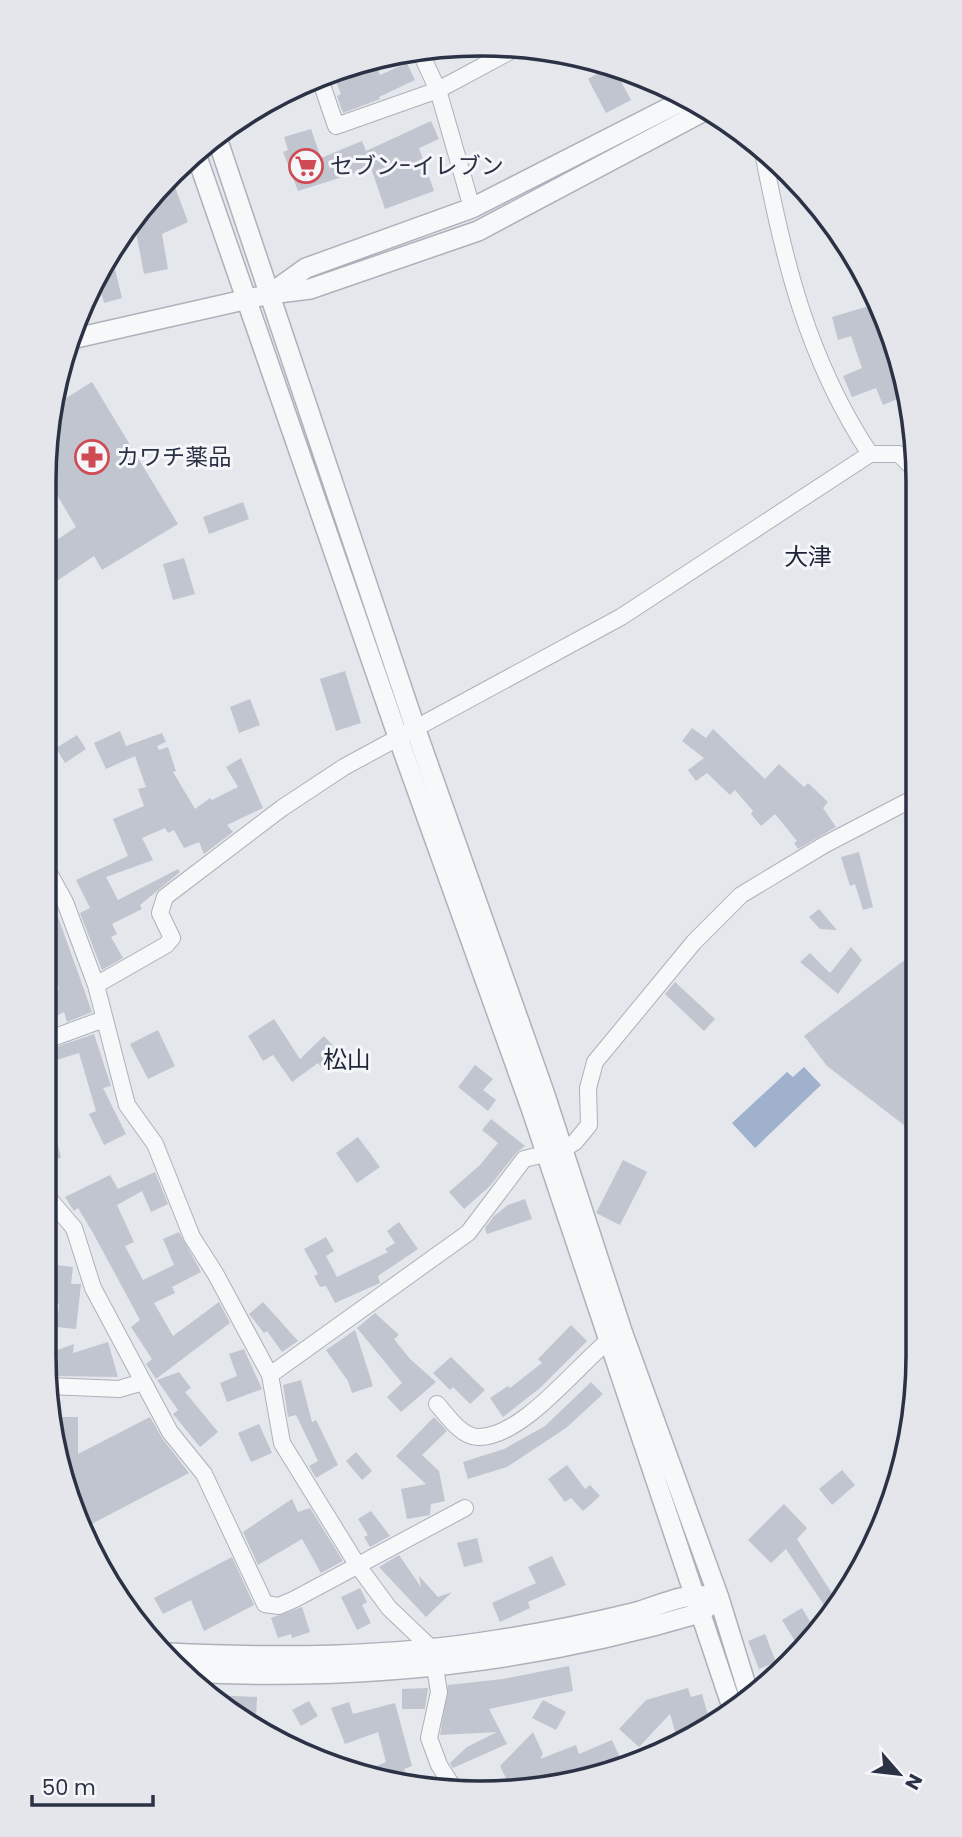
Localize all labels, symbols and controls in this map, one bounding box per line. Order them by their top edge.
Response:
supermarket icon: セブン-イレブン [287,147,325,185]
place label: セブン-イレブン [330,150,504,182]
pharmacy icon: カワチ薬品 [73,438,111,476]
place label: カワチ薬品 [116,441,231,473]
district label: 大津 [784,540,832,573]
district label: 松山 [323,1043,371,1076]
north arrow [864,1739,934,1809]
scale bar [32,1764,152,1808]
text: N [898,1769,929,1794]
text: 50 m [42,1773,96,1802]

